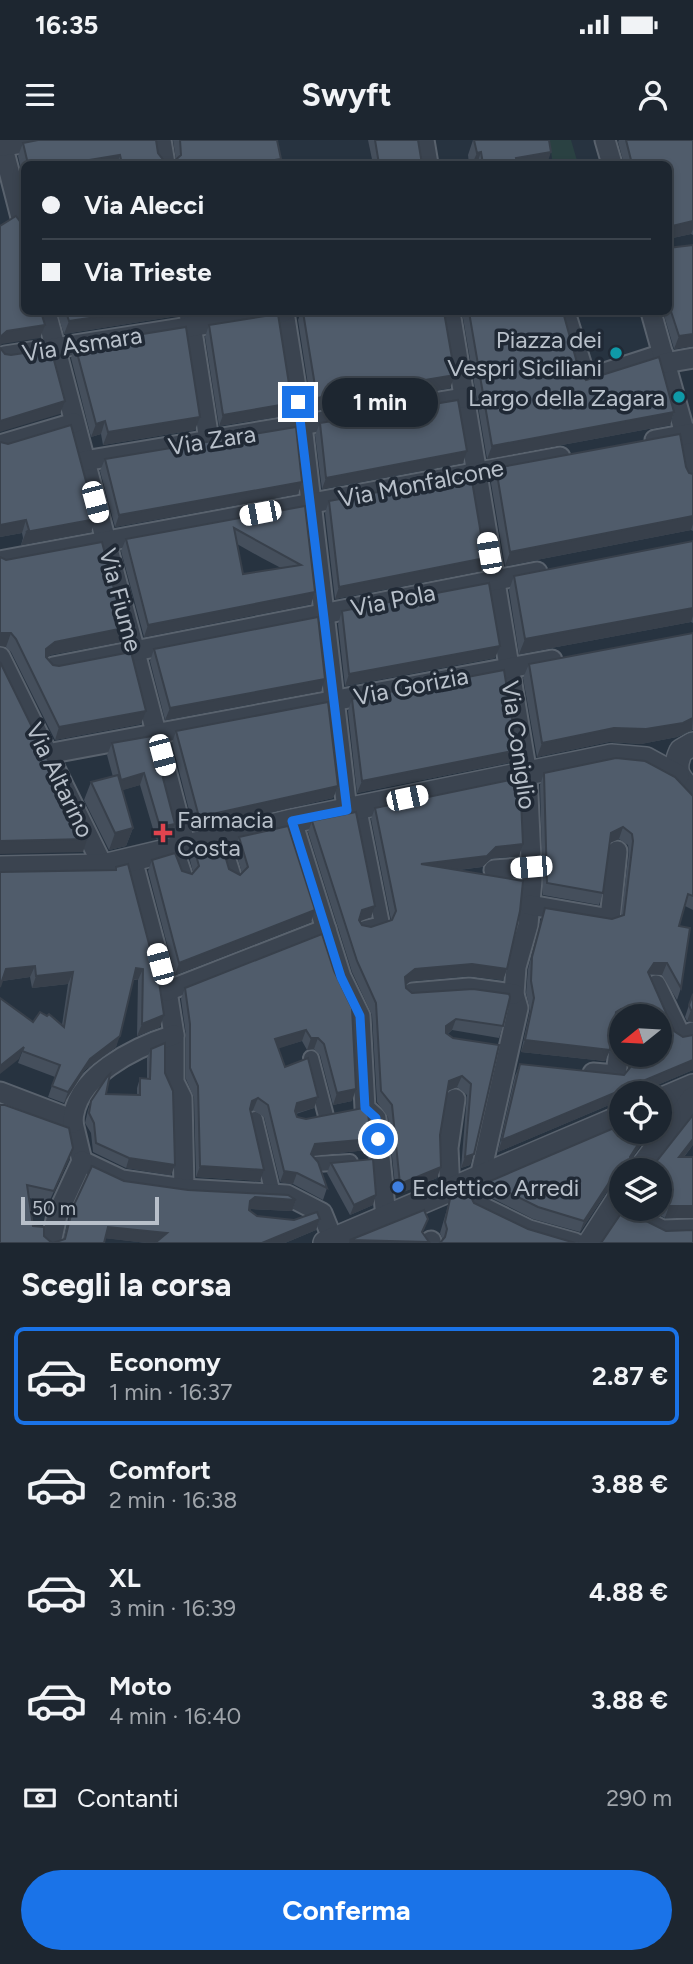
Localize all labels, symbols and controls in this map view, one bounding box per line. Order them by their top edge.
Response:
text: 16:35 [35,9,98,41]
icon: menu [21,76,59,114]
text: Swyft [301,76,392,114]
icon: person [634,76,672,114]
text: Via Alecci [84,189,204,221]
text: Via Trieste [84,256,212,288]
street label: Via Asmara [20,320,144,368]
place label: Piazza dei Vespri Siciliani [447,325,602,382]
marker: Piazza dei Vespri Siciliani [608,345,624,361]
callout: 1 min [322,378,438,426]
place label: Largo della Zagara [468,383,665,412]
route end [282,386,314,418]
text: 1 min [353,388,407,416]
marker: Largo della Zagara [671,389,687,405]
street label: Via Zara [166,419,258,461]
street label: Via Monfalcone [336,453,506,513]
car [80,479,111,525]
car [238,499,283,527]
car [476,530,503,576]
street label: Via Fiume [93,545,149,655]
street label: Via Pola [348,578,438,622]
street label: Via Gorizia [351,661,471,711]
street label: Via Coniglio [496,679,542,811]
street label: Via Altarino [20,718,100,842]
car [147,732,178,778]
car [385,783,430,813]
place label: Farmacia Costa [177,805,274,862]
marker: Farmacia Costa [155,825,171,841]
car [510,855,553,879]
car [145,941,176,987]
north arrow [609,1004,672,1068]
map controls [609,1004,672,1221]
button: locate [609,1081,672,1144]
route start [362,1123,394,1155]
button: layers [609,1158,672,1221]
place label: Eclettico Arredi [412,1173,579,1202]
marker: Eclettico Arredi [390,1179,406,1195]
scale bar [21,1194,159,1226]
text: 50 m [32,1197,76,1220]
text: Scegli la corsa [21,1266,231,1304]
icon: car [25,1345,88,1408]
text: Economy [109,1346,221,1378]
text: 2.87 € [592,1360,668,1392]
text: 1 min · 16:37 [109,1378,232,1406]
icon: car [25,1453,88,1516]
text: Comfort [109,1454,211,1486]
text: 3.88 € [591,1468,668,1500]
text: 2 min · 16:38 [109,1486,237,1514]
icon: car [25,1561,88,1624]
text: XL [109,1562,141,1594]
text: 4.88 € [589,1576,668,1608]
text: 3 min · 16:39 [109,1594,236,1622]
icon: car [25,1669,88,1732]
text: Moto [109,1670,172,1702]
text: 3.88 € [591,1684,668,1716]
text: 4 min · 16:40 [109,1702,241,1730]
icon: cash [21,1779,59,1817]
text: Contanti [77,1782,179,1814]
text: 290 m [606,1784,672,1812]
button: Conferma [21,1870,672,1950]

